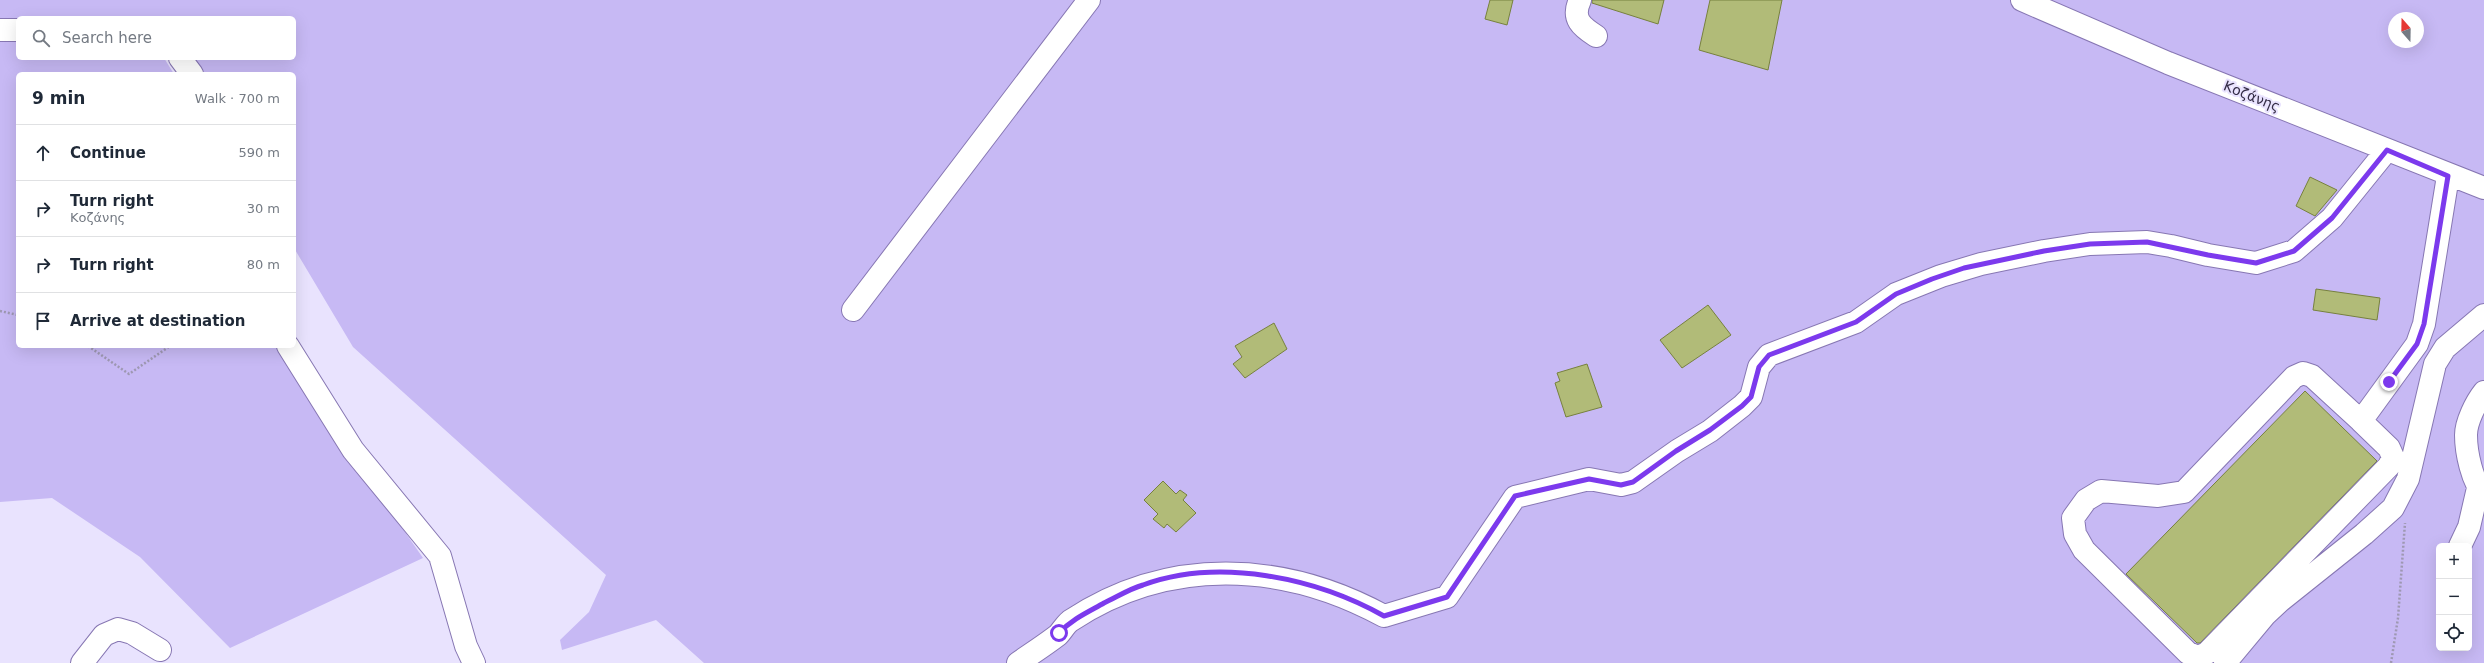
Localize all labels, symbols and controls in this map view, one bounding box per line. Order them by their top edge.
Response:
north arrow [2388,12,2424,48]
search box [16,16,296,60]
icon: search [30,27,52,49]
text: Search here [62,29,152,47]
street label: Κοζάνης [2221,77,2283,115]
text: 9 min [32,88,85,108]
text: Walk · 700 m [195,91,280,106]
icon: ahead [32,142,54,164]
text: Continue [70,144,146,162]
text: 590 m [238,145,280,160]
text: Turn right [70,192,154,210]
icon: right [32,198,54,220]
text: 30 m [247,201,280,216]
text: Κοζάνης [70,210,125,225]
icon: right [32,254,54,276]
text: Turn right [70,256,154,274]
text: 80 m [247,257,280,272]
icon: arrive [32,310,54,332]
text: Arrive at destination [70,312,245,330]
route end [2380,373,2398,391]
map controls [2436,543,2472,651]
button: + [2436,543,2472,579]
button: − [2436,579,2472,615]
button: locate [2436,615,2472,651]
route start [1050,624,1068,642]

